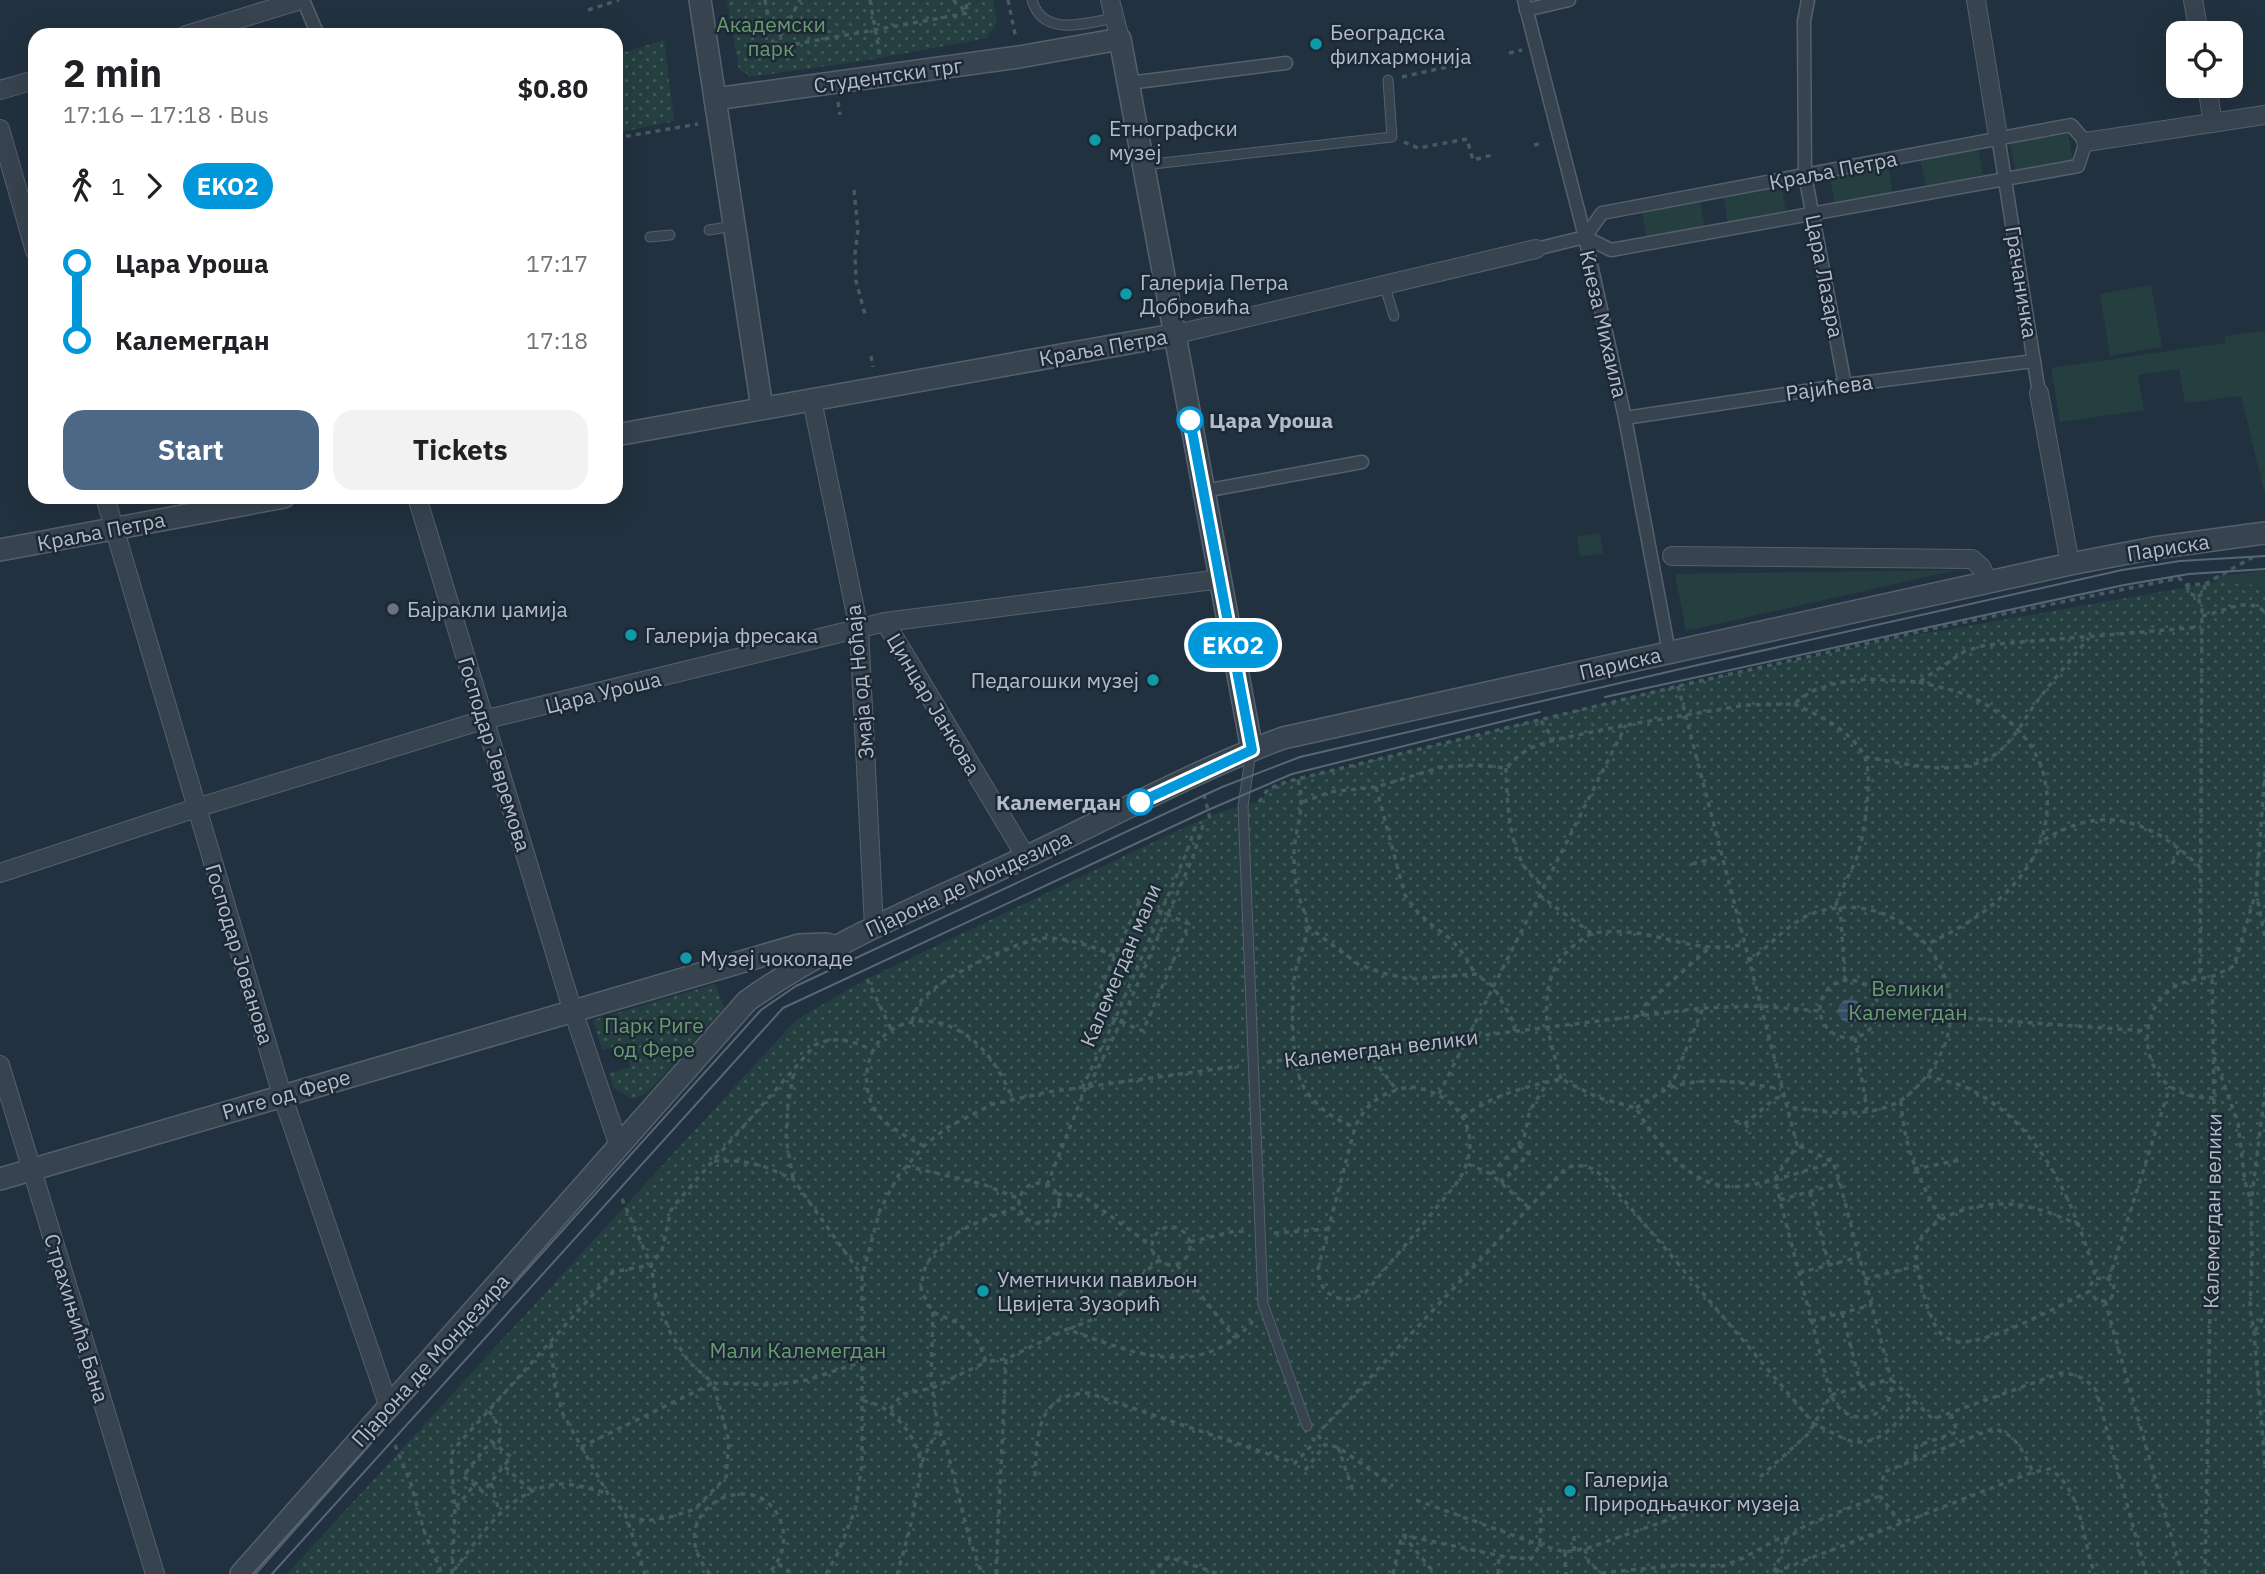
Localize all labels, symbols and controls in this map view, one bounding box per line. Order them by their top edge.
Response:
park label: Академски парк [716,10,826,62]
place label: Београдска филхармонија [1330,18,1471,70]
map controls [2166,21,2243,98]
button: locate [2166,21,2243,98]
marker: Београдска филхармонија [1308,36,1324,52]
text: 2 min [63,48,162,97]
street label: Студентски трг [812,51,964,99]
text: $0.80 [518,71,588,105]
text: 17:16 – 17:18 · Bus [63,99,269,129]
place label: Етнографски музеј [1109,114,1238,166]
marker: Етнографски музеј [1087,132,1103,148]
street label: Краља Петра [1767,144,1899,196]
icon: walk [63,167,101,205]
icon: forward [135,167,173,205]
text: EKO2 [197,170,259,202]
text: 1 [111,171,125,201]
street label: Цара Лазара [1799,212,1851,340]
street label: Грачаничка [1999,224,2045,340]
text: Цара Уроша [115,246,269,280]
street label: Кнеза Михаила [1573,247,1635,401]
text: 17:17 [526,248,588,278]
place label: Галерија Петра Добровића [1140,268,1289,320]
marker: Галерија Петра Добровића [1118,286,1134,302]
street label: Краља Петра [1037,322,1169,372]
text: Калемегдан [115,323,270,357]
text: 17:18 [526,325,588,355]
street label: Рајићева [1784,367,1874,407]
place label: Цара Уроша [1209,406,1333,434]
marker: Цара Уроша [1177,407,1203,433]
button: Start [63,410,319,490]
button: Tickets [333,410,588,490]
street label: Краља Петра [35,505,167,557]
street label: Париска [2125,527,2211,567]
place label: Бајракли џамија [407,595,568,623]
marker: Бајракли џамија [385,601,401,617]
street label: Змаја од Ноћаја [838,604,880,760]
place label: Галерија фресака [645,621,818,649]
line badge: EKO2 [1184,622,1282,668]
marker: Галерија фресака [623,627,639,643]
street label: Цинцар Јанкова [881,628,987,780]
text: EKO2 [1202,629,1264,661]
street label: Париска [1576,640,1664,686]
street label: Господар Јевремова [452,653,538,855]
street label: Цара Уроша [542,664,664,720]
place label: Педагошки музеј [971,666,1139,694]
marker: Педагошки музеј [1145,672,1161,688]
place label: Калемегдан [996,788,1121,816]
marker: Калемегдан [1127,789,1153,815]
street label: Пјарона де Мондезира [861,823,1075,943]
street label: Господар Јованова [199,860,281,1048]
street label: Калемегдан мали [1073,879,1167,1051]
place label: Музеј чоколаде [700,944,853,972]
marker: Музеј чоколаде [678,950,694,966]
park label: Велики Калемегдан [1848,974,1968,1026]
park label: Парк Риге од Фере [604,1011,704,1063]
street label: Калемегдан велики [1282,1022,1480,1074]
street label: Риге од Фере [218,1062,354,1126]
street label: Калемегдан велики [2196,1113,2228,1309]
street label: Страхињића Бана [38,1230,116,1406]
place label: Уметнички павиљон Цвијета Зузорић [997,1265,1198,1317]
street label: Пјарона де Мондезира [345,1267,515,1453]
marker: Уметнички павиљон Цвијета Зузорић [975,1283,991,1299]
park label: Мали Калемегдан [710,1336,886,1364]
place label: Галерија Природњачког музеја [1584,1465,1800,1517]
marker: Галерија Природњачког музеја [1562,1483,1578,1499]

